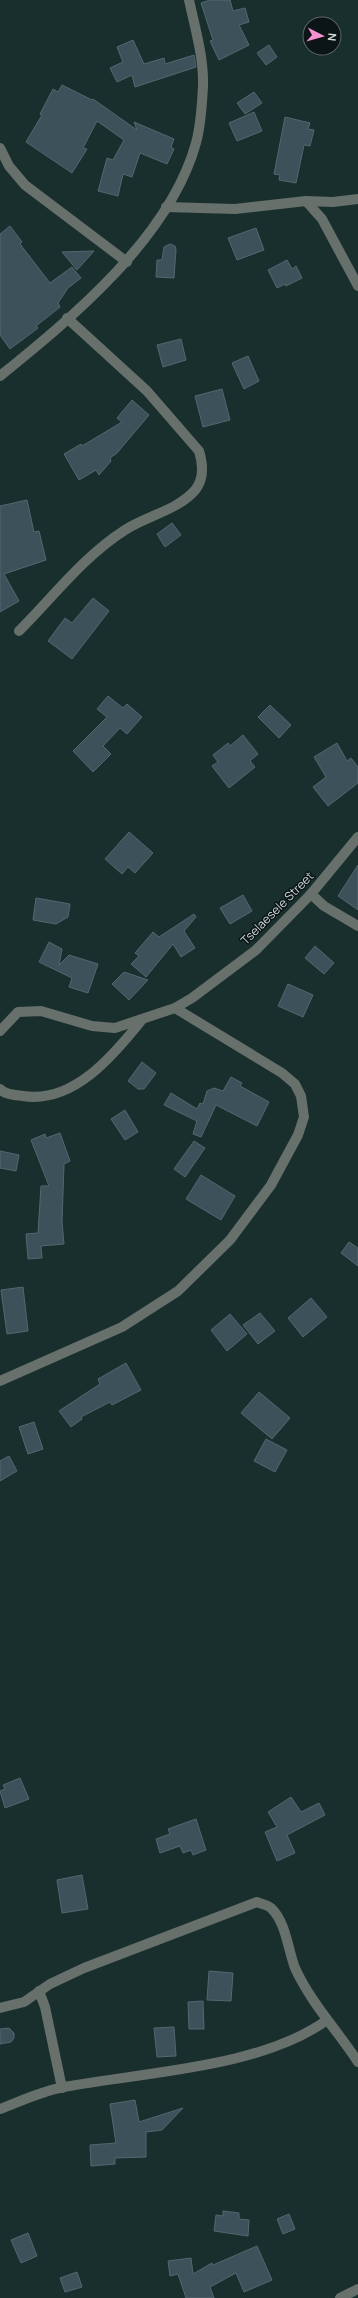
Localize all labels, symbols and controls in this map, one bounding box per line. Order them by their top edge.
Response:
north arrow [302,16,342,56]
text: N [325,32,340,42]
street label: Tselaesele Street [237,868,317,948]

